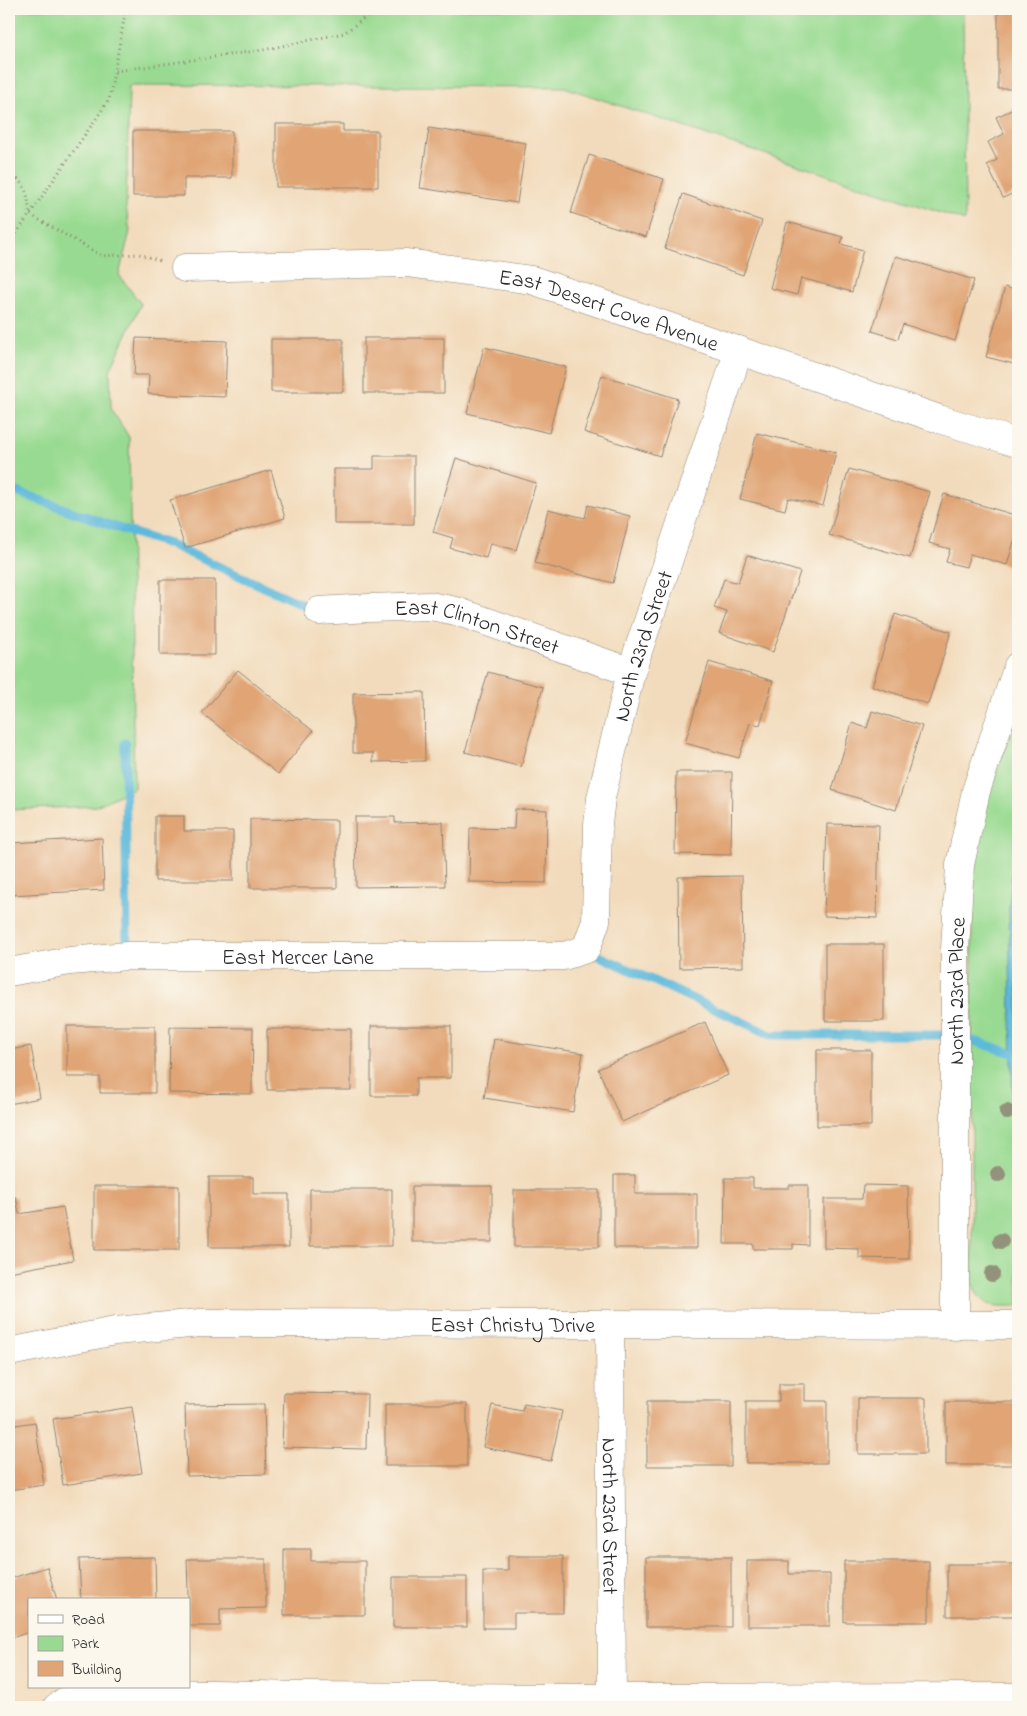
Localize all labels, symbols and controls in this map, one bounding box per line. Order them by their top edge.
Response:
street label: East Desert Cove Avenue [496,263,723,362]
street label: North 23rd Street [607,566,683,725]
street label: East Clinton Street [394,593,564,665]
street label: North 23rd Place [942,916,976,1065]
street label: East Mercer Lane [222,943,374,975]
street label: East Christy Drive [430,1311,595,1344]
street label: North 23rd Street [592,1438,624,1595]
legend [28,1598,190,1688]
text: Road [72,1609,105,1631]
text: Park [72,1633,100,1655]
text: Building [71,1659,121,1682]

